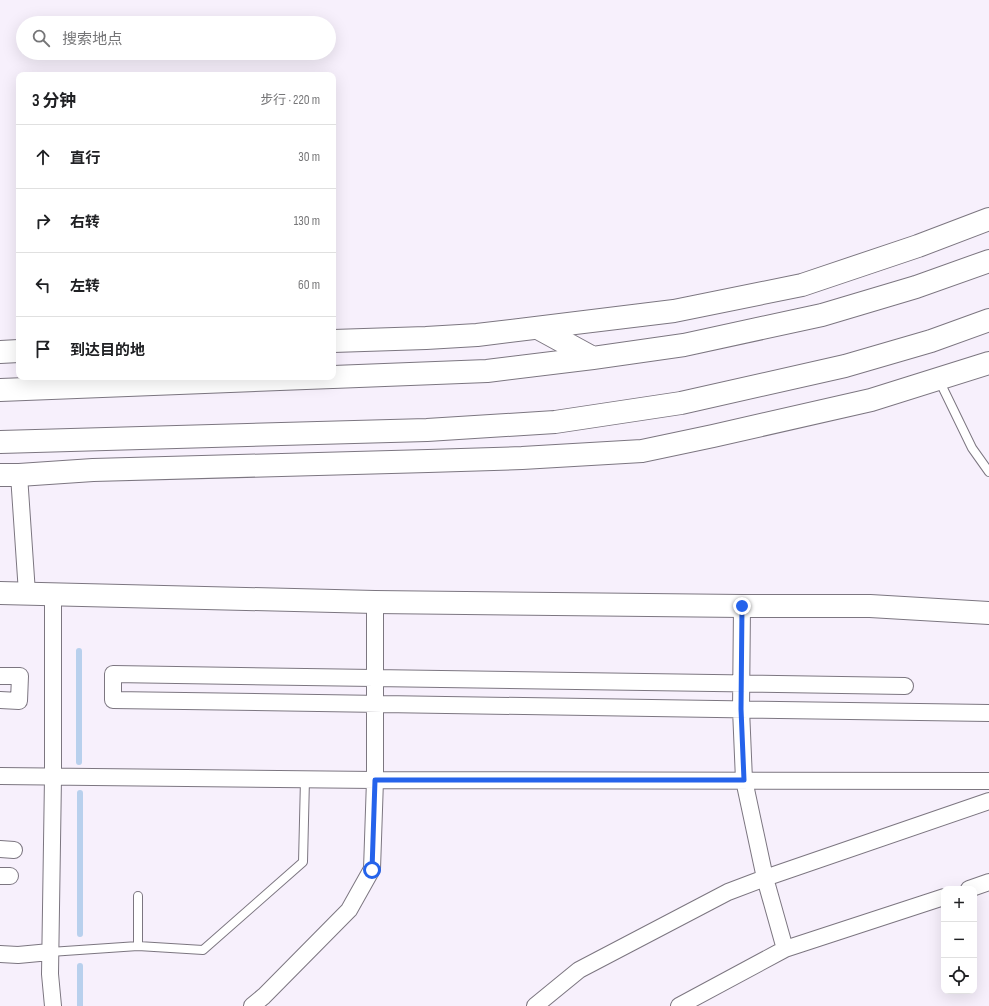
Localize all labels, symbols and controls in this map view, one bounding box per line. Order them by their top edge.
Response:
search box [16,16,336,60]
icon: search [30,27,52,49]
text: 搜索地点 [62,30,122,49]
text: 3 分钟 [32,91,76,111]
text: 步行 · 220 m [260,92,320,108]
icon: ahead [32,146,54,168]
text: 直行 [70,149,100,168]
text: 30 m [298,149,320,165]
icon: right [32,210,54,232]
text: 右转 [70,213,100,232]
text: 130 m [294,213,320,229]
icon: left [32,274,54,296]
text: 左转 [70,277,100,296]
text: 60 m [298,277,320,293]
icon: arrive [32,338,54,360]
text: 到达目的地 [70,341,145,360]
route end [733,597,751,615]
route start [363,861,381,879]
map controls [941,886,977,994]
button: + [941,886,977,922]
button: − [941,922,977,958]
button: locate [941,958,977,994]

